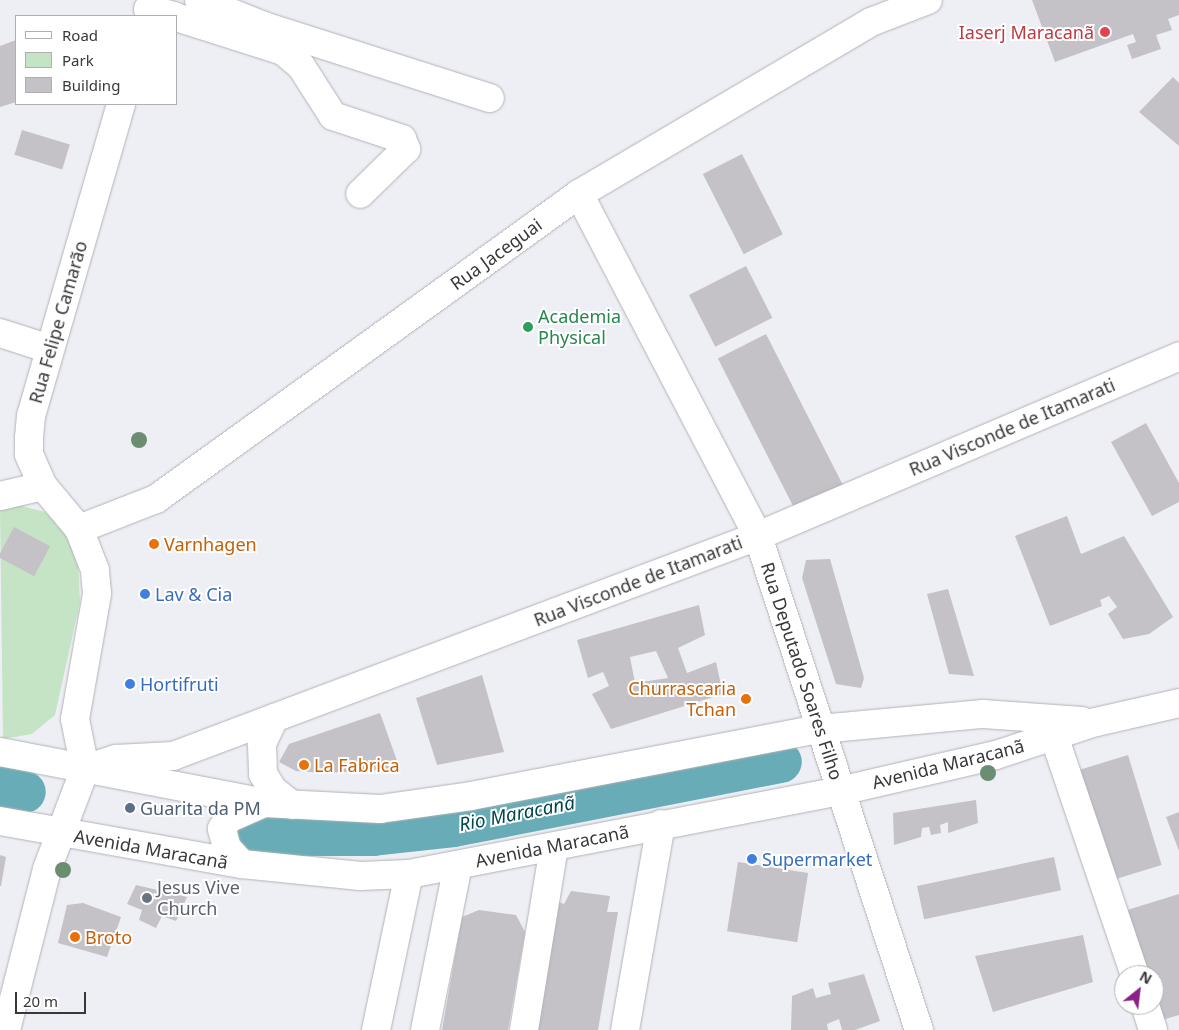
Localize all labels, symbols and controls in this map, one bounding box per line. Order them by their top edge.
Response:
legend [15,15,178,105]
place label: Iaserj Maracanã [959,21,1094,43]
text: Road [62,25,98,45]
marker: Iaserj Maracanã [1098,25,1112,39]
text: Park [62,50,94,70]
text: Building [62,75,120,95]
street label: Rua Jaceguai [446,214,546,294]
street label: Rua Felipe Camarão [24,238,92,406]
place label: Academia Physical [538,306,621,348]
marker: Academia Physical [522,321,534,333]
street label: Rua Visconde de Itamarati [906,374,1118,480]
street label: Rua Visconde de Itamarati [531,531,745,631]
place label: Varnhagen [164,533,257,555]
marker: Varnhagen [148,538,160,550]
street label: Rua Deputado Soares Filho [757,559,847,783]
place label: Lav & Cia [155,583,232,605]
marker: Lav & Cia [139,588,151,600]
place label: Hortifruti [140,673,219,695]
marker: Hortifruti [124,678,136,690]
place label: Churrascaria Tchan [628,678,736,721]
marker: Churrascaria Tchan [740,693,752,705]
street label: Avenida Maracanã [870,735,1026,793]
place label: La Fabrica [314,754,400,776]
marker: La Fabrica [298,759,310,771]
water label: Rio Maracanã [457,792,577,836]
place label: Guarita da PM [140,797,261,819]
marker: Guarita da PM [124,802,136,814]
street label: Avenida Maracanã [473,821,631,871]
street label: Avenida Maracanã [72,825,230,873]
place label: Supermarket [762,848,872,870]
marker: Supermarket [746,853,758,865]
place label: Jesus Vive Church [157,877,240,920]
marker: Jesus Vive Church [141,892,153,904]
place label: Broto [85,926,132,948]
marker: Broto [69,931,81,943]
north arrow [1114,965,1164,1015]
text: N [1136,966,1156,988]
scale bar [18,982,89,1014]
text: 20 m [23,991,58,1011]

